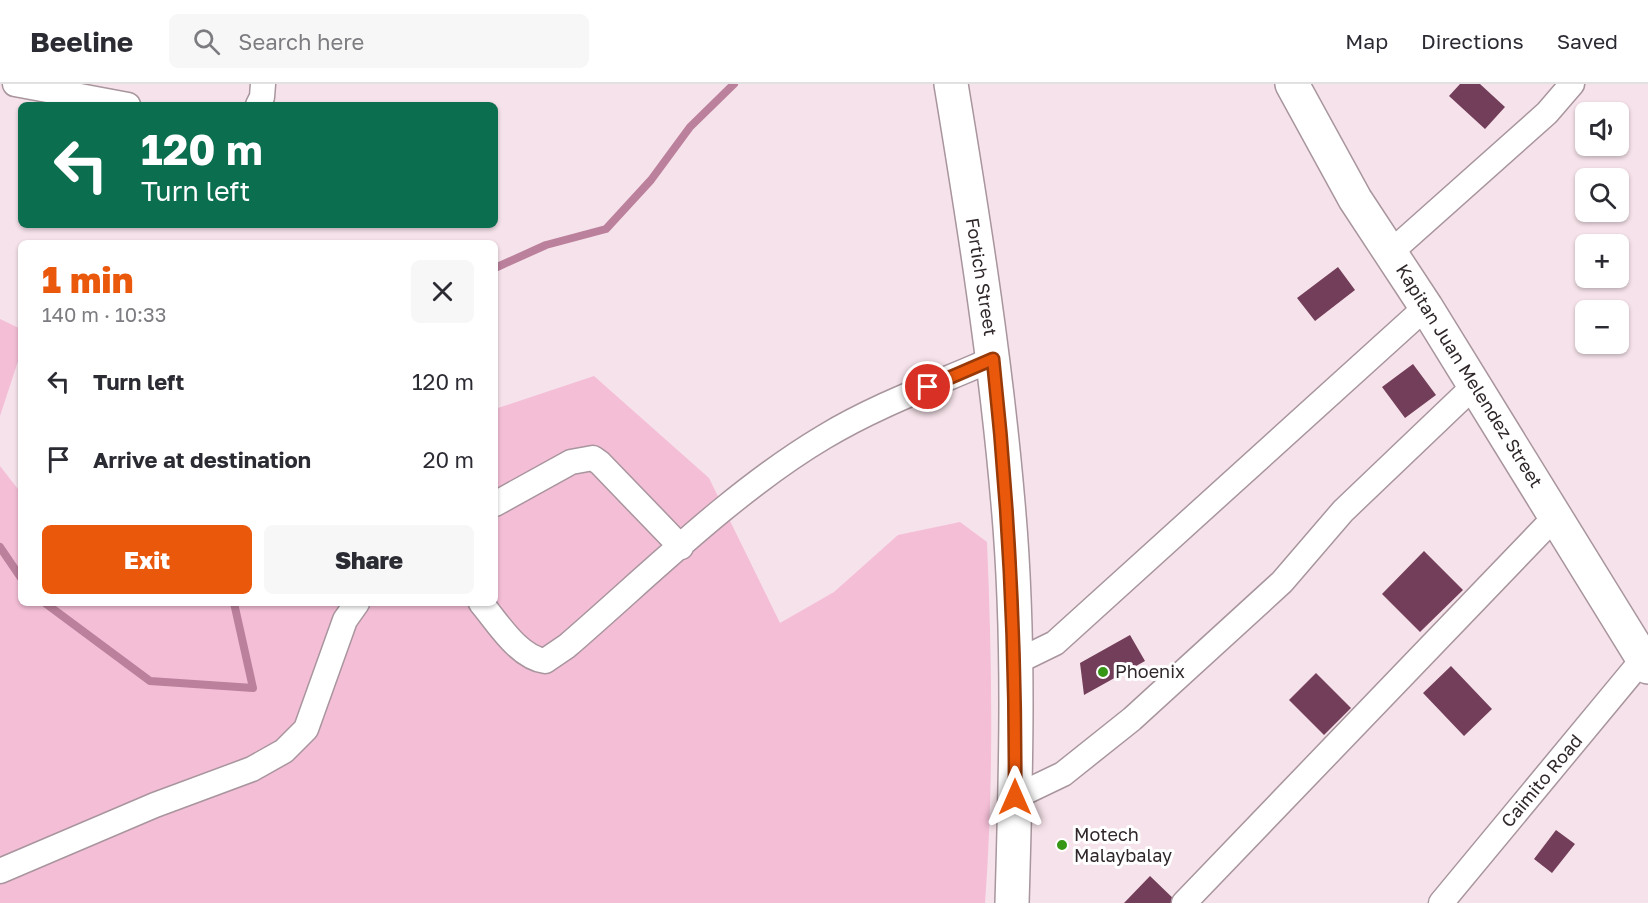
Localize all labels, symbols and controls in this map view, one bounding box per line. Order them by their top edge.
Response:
search box [169,14,589,68]
text: Beeline [30,25,133,58]
icon: search [190,25,223,58]
text: Search here [238,28,364,55]
text: Map [1345,28,1388,54]
text: Directions [1421,28,1524,54]
text: Saved [1557,28,1618,54]
map controls [1575,102,1629,354]
button: sound [1575,102,1629,156]
text: 120 m [141,124,263,174]
icon: left [42,126,120,204]
button: search [1575,168,1629,222]
text: Turn left [141,175,250,207]
street label: Fortich Street [962,216,1002,338]
button: + [1575,234,1629,288]
text: 1 min [42,258,133,301]
button: close [411,260,474,323]
street label: Kapitan Juan Melendez Street [1392,260,1548,491]
button: − [1575,300,1629,354]
text: 140 m · 10:33 [42,302,167,326]
pin [902,361,953,412]
icon: left [42,365,75,398]
text: Turn left [93,368,184,395]
text: 120 m [412,368,474,395]
icon: arrive [911,370,944,403]
icon: arrive [42,443,75,476]
text: Arrive at destination [93,446,311,473]
text: 20 m [423,446,474,473]
button: Exit [42,525,252,594]
button: Share [264,525,474,594]
place label: Phoenix [1115,660,1185,682]
marker: Phoenix [1096,665,1110,679]
street label: Caimito Road [1496,729,1586,831]
position arrow [983,765,1047,829]
place label: Motech Malaybalay [1074,823,1172,866]
marker: Motech Malaybalay [1055,838,1069,852]

